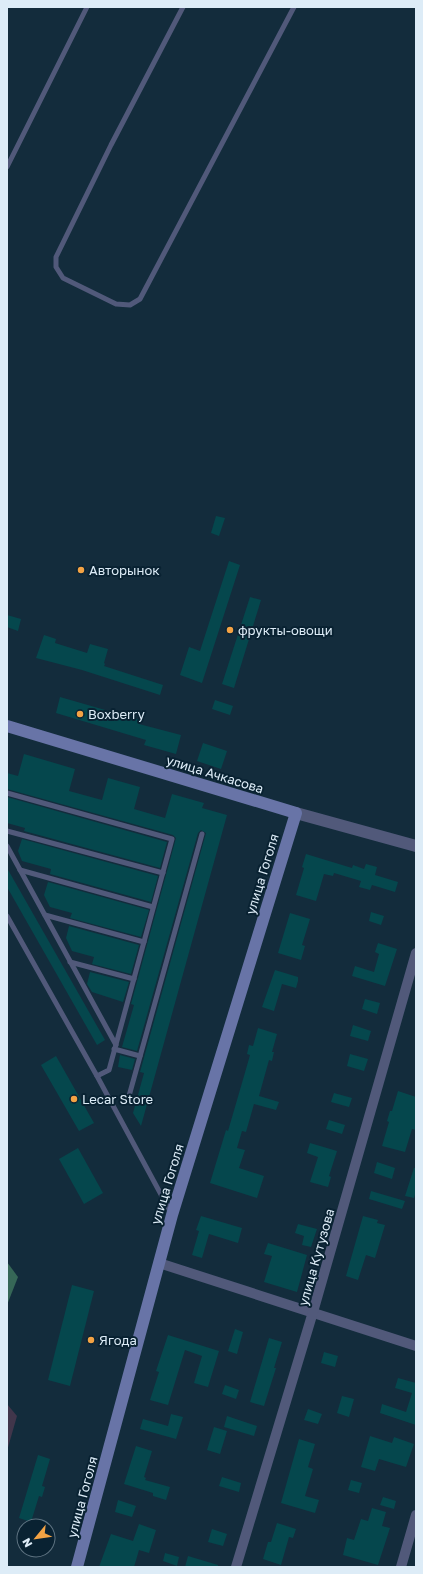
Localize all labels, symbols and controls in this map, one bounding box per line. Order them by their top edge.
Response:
place label: Авторынок [89,562,160,578]
marker: Авторынок [76,565,86,575]
place label: фрукты-овощи [238,622,333,638]
marker: фрукты-овощи [225,625,235,635]
place label: Boxberry [88,706,145,722]
marker: Boxberry [75,709,85,719]
street label: улица Ачкасова [164,752,266,796]
street label: улица Гоголя [242,832,282,916]
place label: Lecar Store [82,1091,153,1107]
marker: Lecar Store [69,1094,79,1104]
street label: улица Гоголя [147,1142,187,1226]
street label: улица Кутузова [294,1207,338,1307]
place label: Ягода [99,1332,137,1348]
marker: Ягода [86,1335,96,1345]
street label: улица Гоголя [63,1455,101,1539]
north arrow [16,1518,56,1558]
text: N [19,1536,35,1550]

